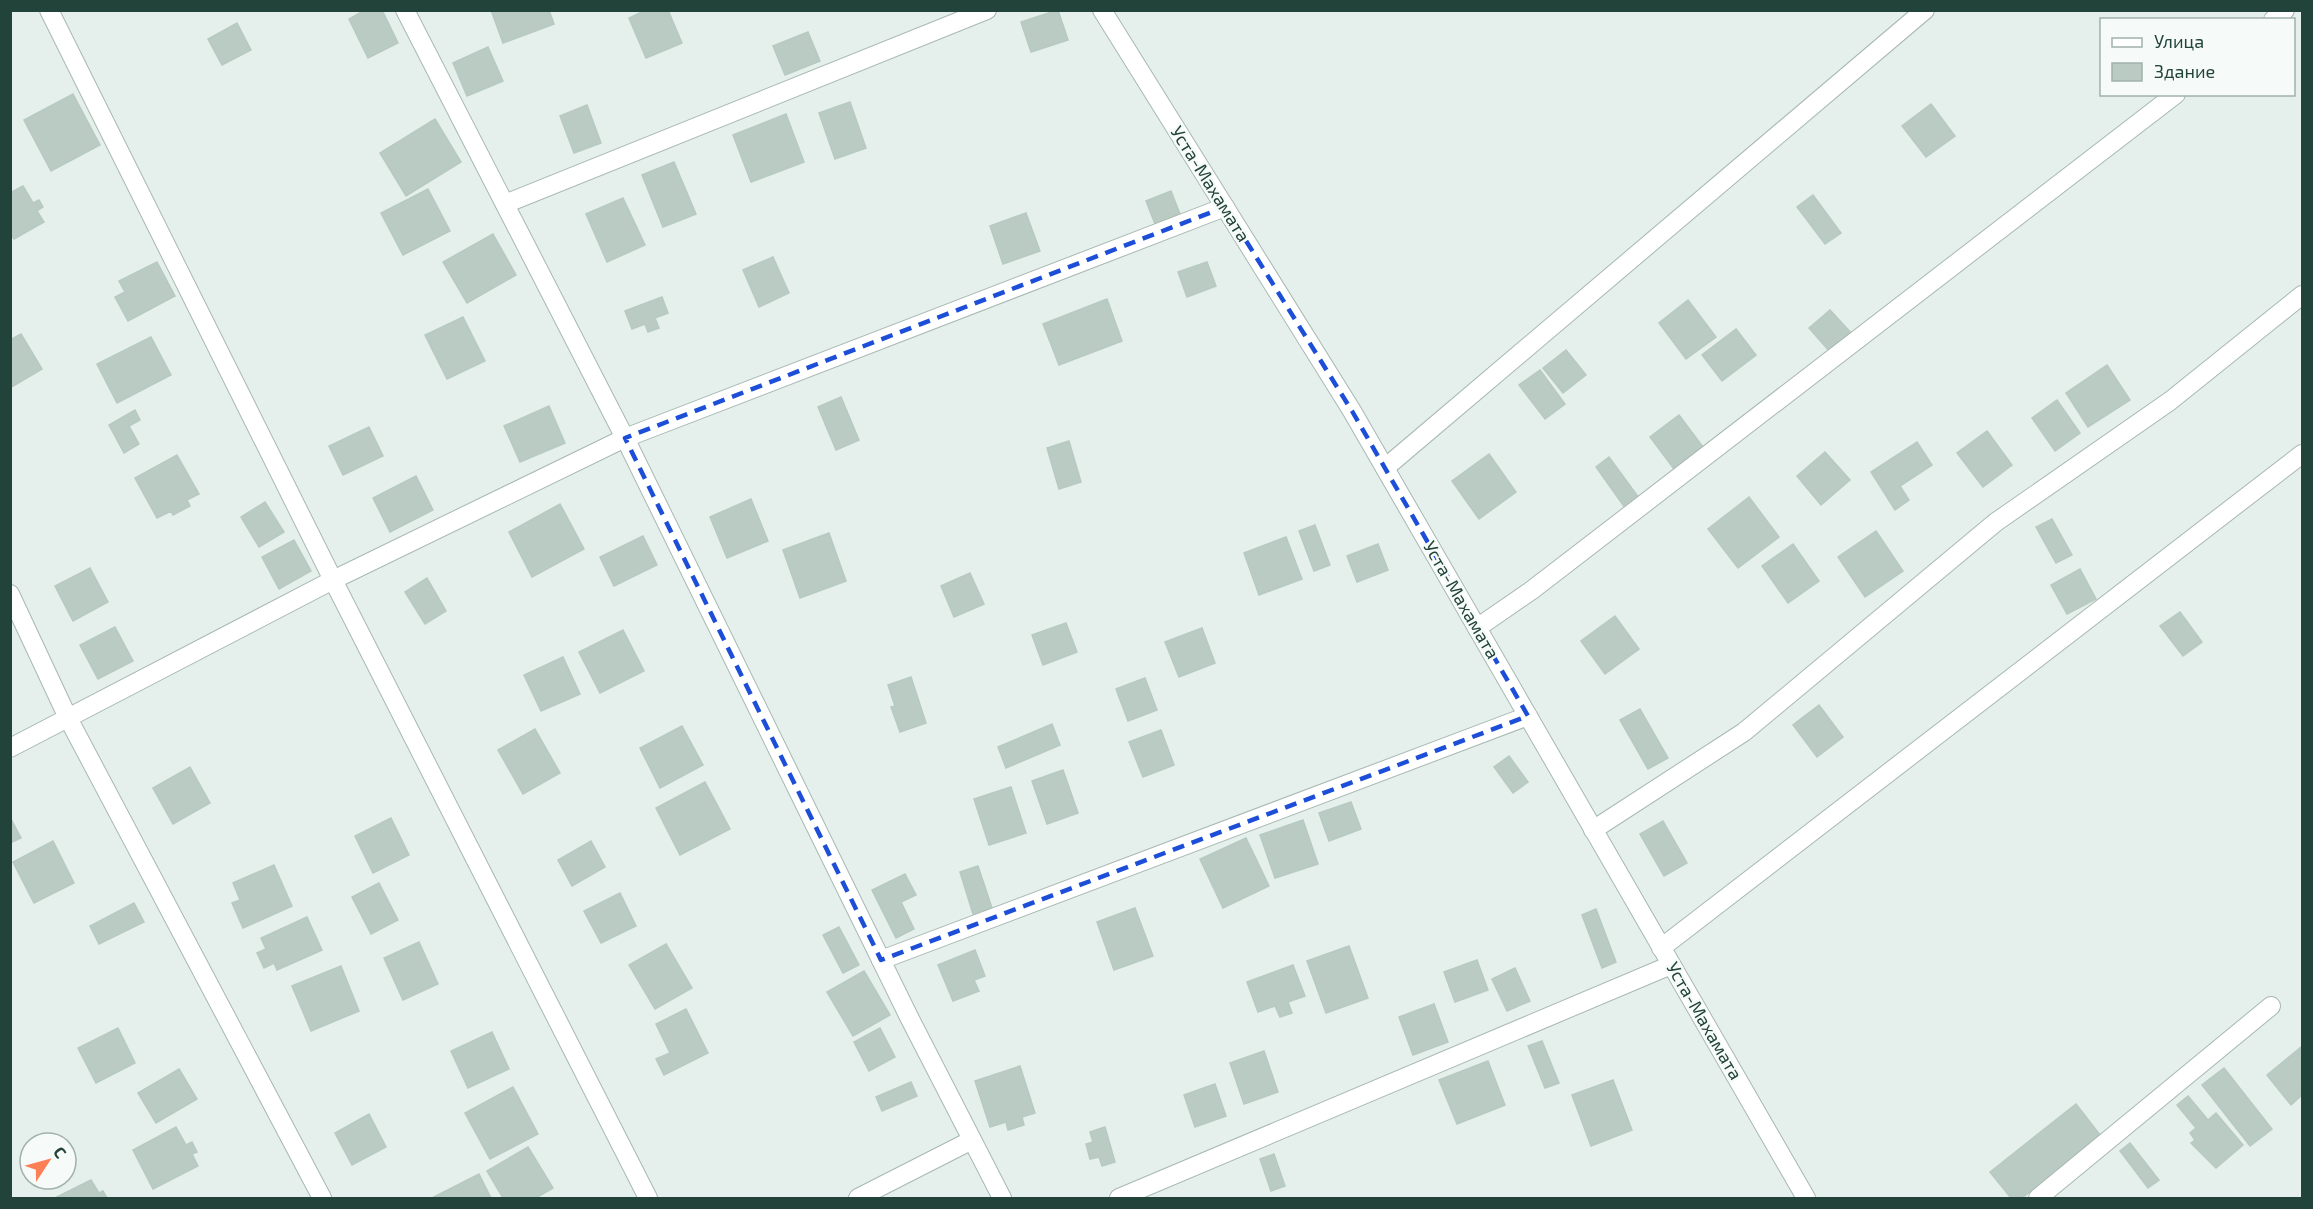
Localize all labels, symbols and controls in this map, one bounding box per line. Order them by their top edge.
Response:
legend [2100,18,2295,96]
text: Улица [2154,30,2204,52]
text: Здание [2154,60,2215,82]
street label: Уста-Махамата [1166,121,1255,245]
street label: Уста-Махамата [1419,537,1505,662]
street label: Уста-Махамата [1662,958,1748,1083]
north arrow [18,1131,78,1191]
text: С [50,1142,71,1161]

